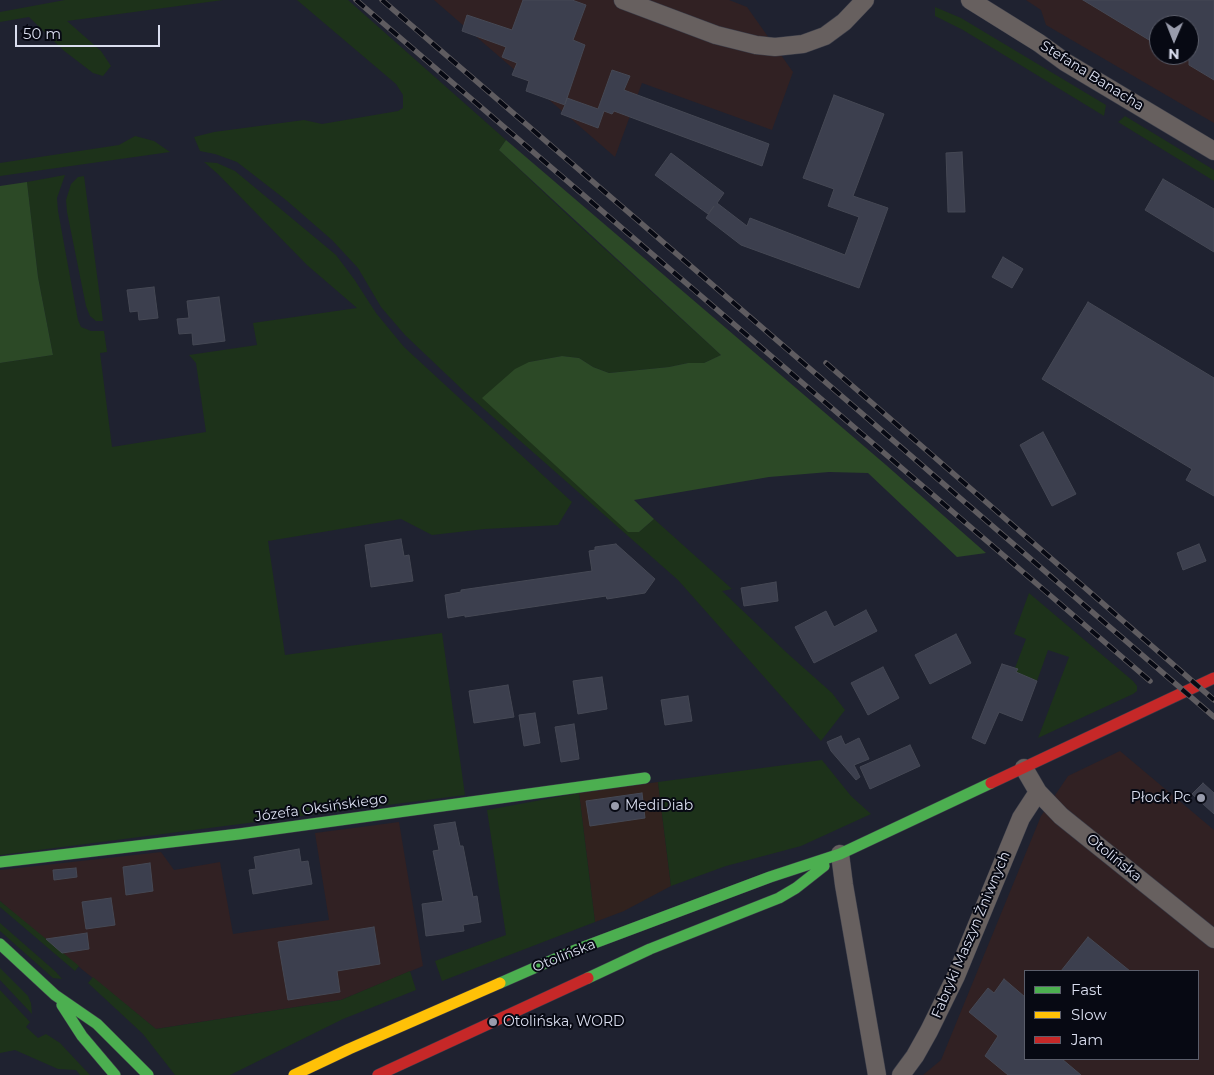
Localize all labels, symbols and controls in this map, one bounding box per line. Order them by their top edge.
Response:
scale bar [18,15,162,47]
north arrow [1149,15,1199,65]
text: 50 m [23,24,61,43]
street label: Stefana Banacha [1037,37,1147,115]
text: N [1168,45,1180,63]
street label: Józefa Oksińskiego [254,790,388,826]
place label: Płock Pc [1131,790,1191,806]
marker: Płock Pc [1195,792,1207,804]
place label: MediDiab [625,798,693,814]
marker: MediDiab [609,800,621,812]
street label: Otolińska [1083,831,1145,885]
street label: Fabryki Maszyn Żniwnych [928,849,1014,1021]
street label: Otolińska [530,936,598,976]
legend [1024,970,1199,1060]
text: Fast [1071,980,1102,999]
text: Slow [1071,1005,1107,1024]
place label: Otolińska, WORD [503,1014,625,1030]
marker: Otolińska, WORD [487,1016,499,1028]
text: Jam [1071,1030,1103,1049]

